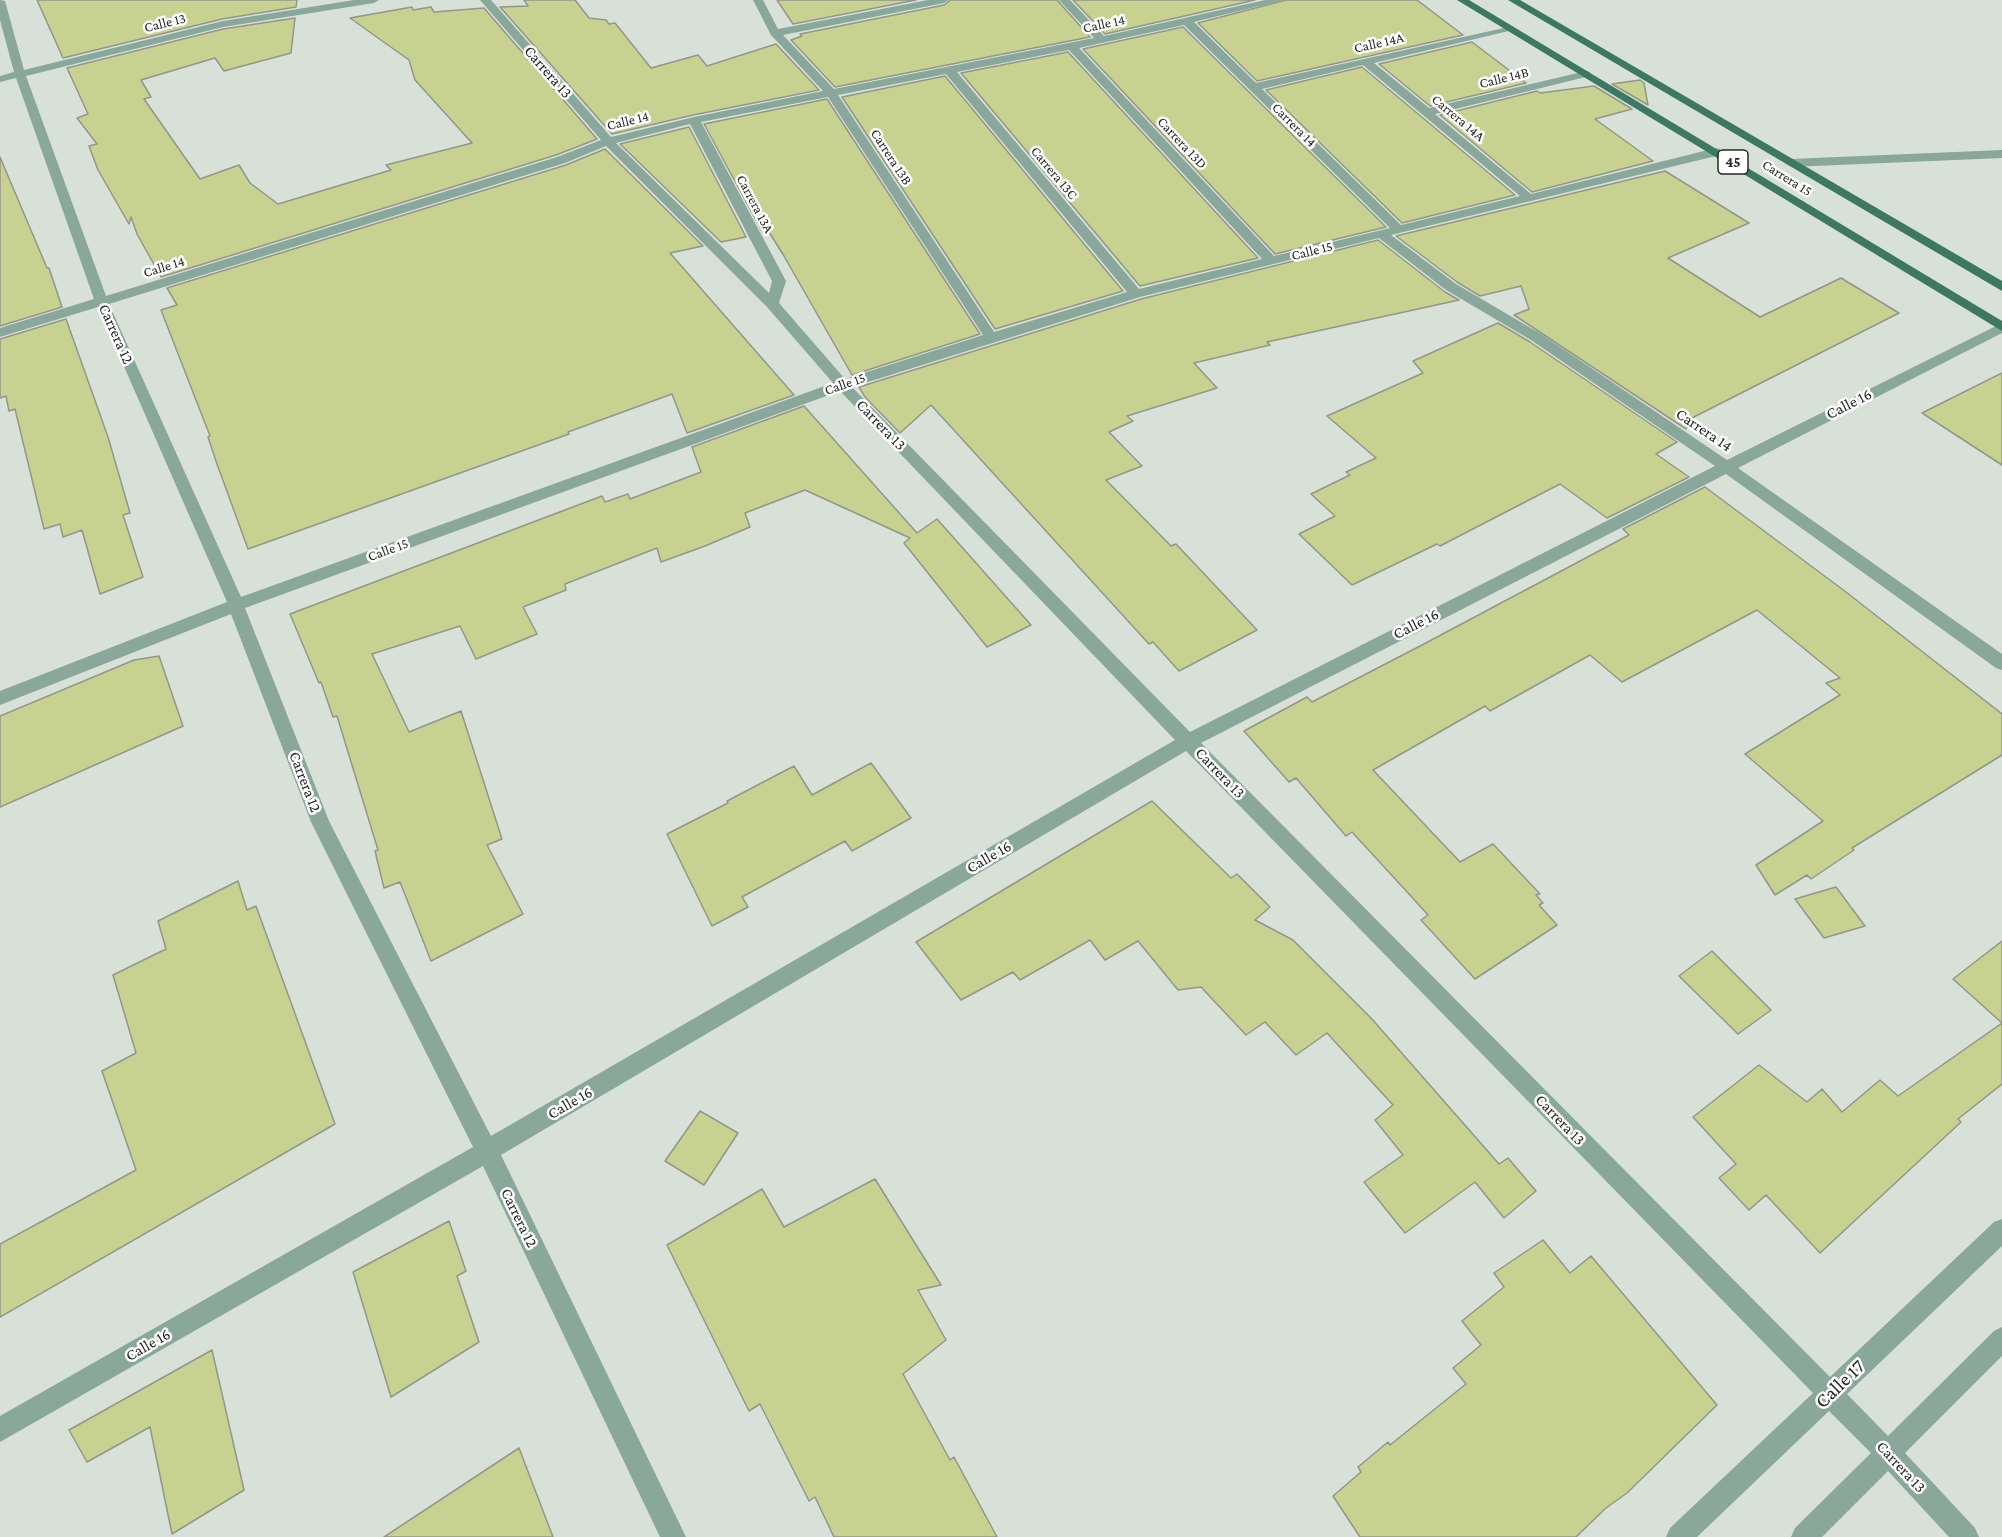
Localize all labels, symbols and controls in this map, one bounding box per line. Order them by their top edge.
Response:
street label: Calle 13 [143,10,187,36]
street label: Calle 14 [1081,11,1127,37]
street label: Calle 14A [1352,29,1406,57]
street label: Carrera 13 [520,42,576,102]
street label: Calle 14B [1478,64,1530,92]
street label: Carrera 14A [1428,91,1488,145]
street label: Carrera 14 [1268,99,1320,151]
street label: Calle 14 [605,108,651,134]
street label: Carrera 13D [1154,114,1210,172]
street label: Carrera 13B [867,126,915,188]
street label: Carrera 13C [1027,143,1081,203]
road number: 45 [1718,150,1748,174]
street label: Carrera 15 [1759,156,1815,200]
street label: Carrera 13A [733,172,777,236]
street label: Calle 15 [1290,238,1334,264]
street label: Calle 14 [141,253,187,281]
street label: Carrera 12 [94,301,138,367]
street label: Calle 15 [822,369,868,399]
street label: Calle 16 [1823,384,1875,424]
street label: Carrera 13 [852,395,910,455]
street label: Carrera 14 [1672,404,1736,456]
street label: Calle 15 [365,535,411,565]
street label: Calle 16 [1390,604,1442,644]
street label: Carrera 13 [1191,743,1249,803]
street label: Carrera 12 [285,749,325,815]
street label: Calle 16 [963,837,1015,877]
street label: Calle 16 [544,1083,596,1123]
street label: Carrera 13 [1531,1090,1589,1150]
street label: Carrera 12 [496,1185,542,1251]
street label: Calle 16 [122,1325,174,1365]
street label: Calle 17 [1810,1355,1870,1413]
street label: Carrera 13 [1872,1437,1930,1497]

